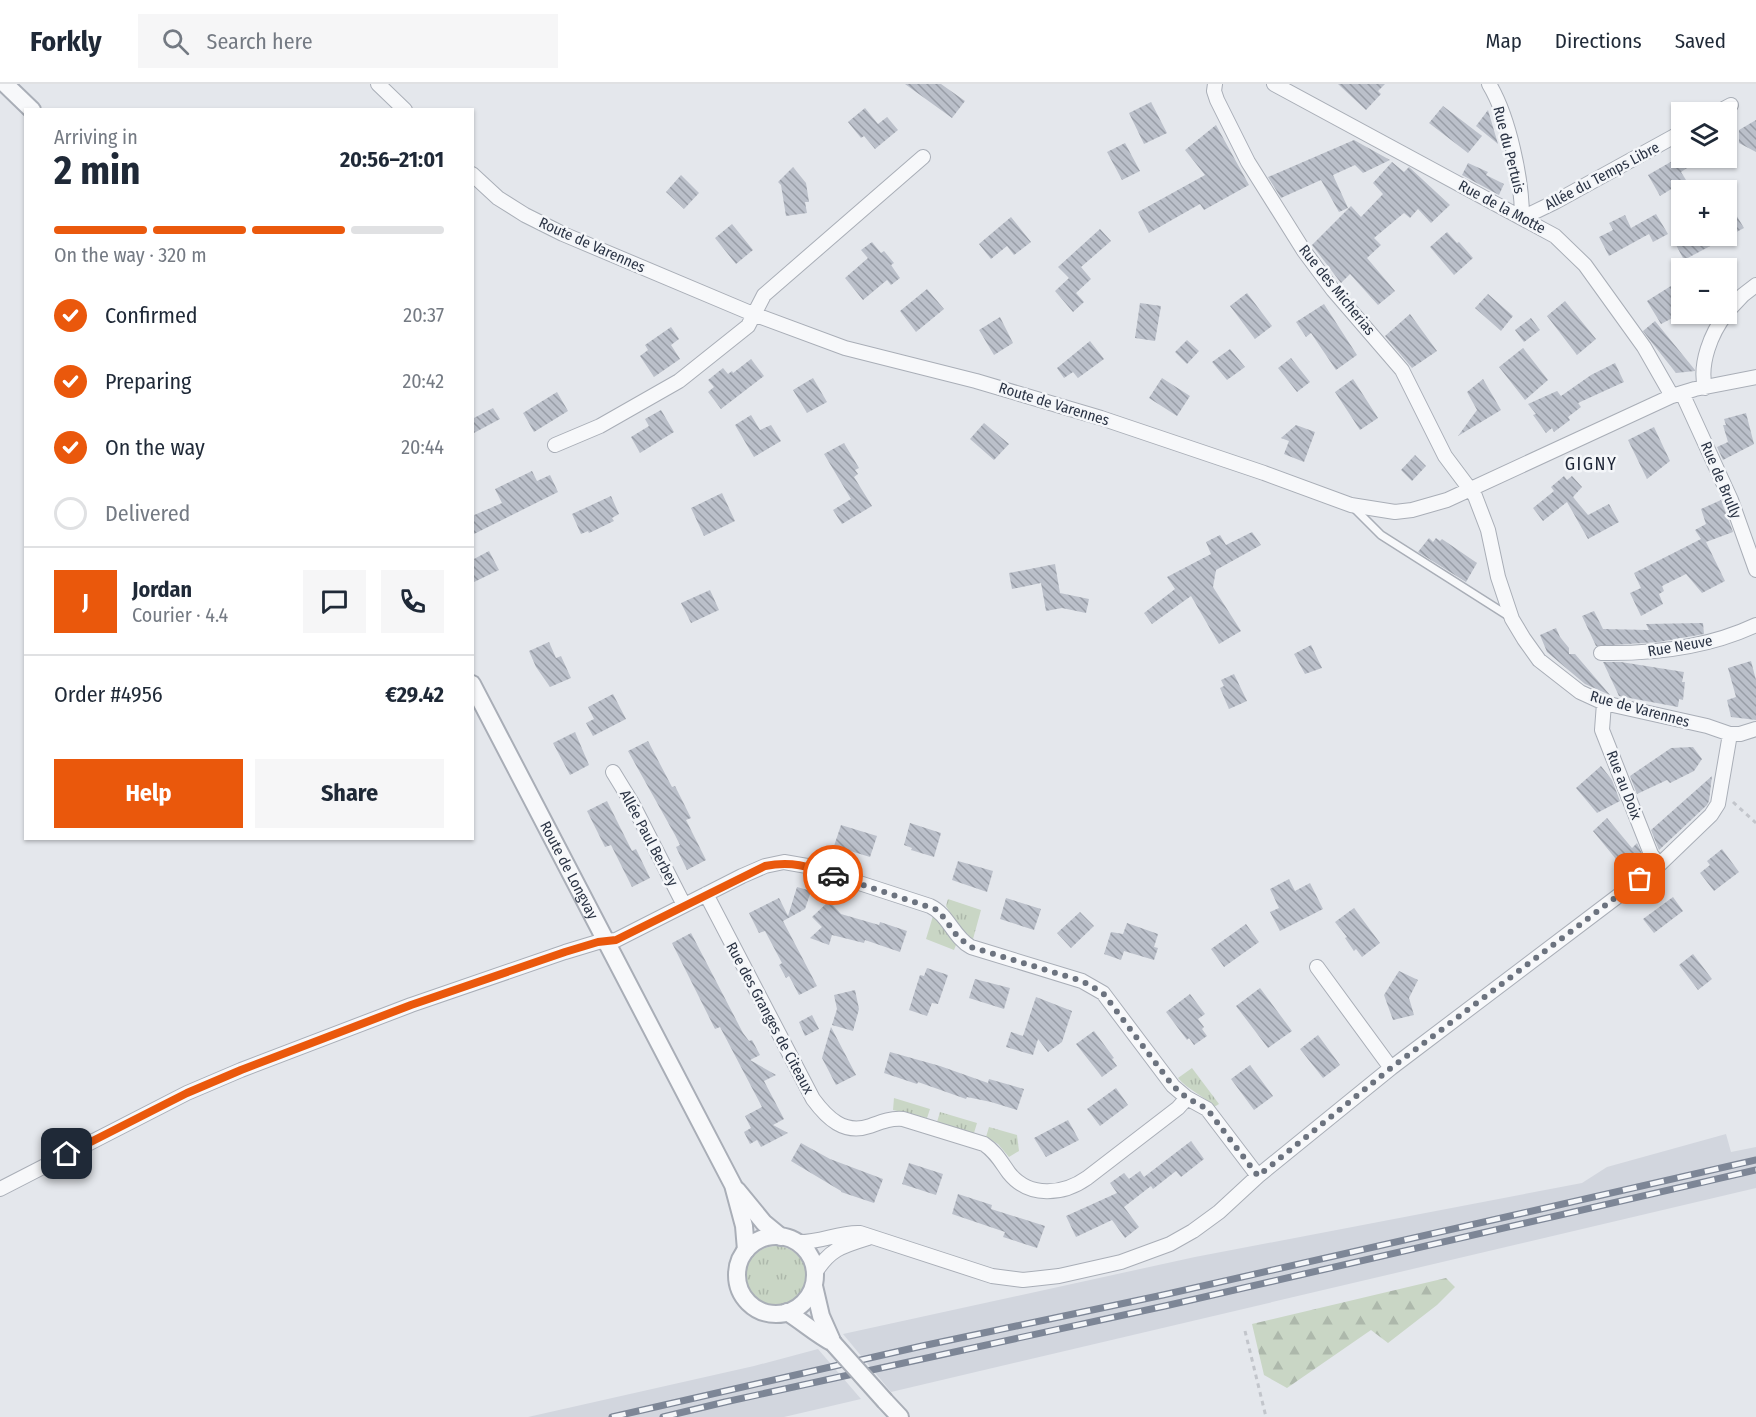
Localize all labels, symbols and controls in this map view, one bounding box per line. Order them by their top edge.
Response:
search box [138,14,558,68]
text: Forkly [30,25,102,58]
icon: search [159,25,192,58]
text: Search here [207,28,313,55]
text: Map [1485,28,1522,54]
text: Directions [1555,28,1642,54]
text: Saved [1675,28,1726,54]
map controls [1671,102,1737,324]
button: layers [1671,102,1737,168]
street label: Rue du Pertuis [1489,104,1529,196]
text: Arriving in [54,125,138,149]
street label: Allée du Temps Libre [1542,138,1662,214]
text: 20:56–21:01 [340,146,444,173]
text: 2 min [54,148,140,194]
street label: Rue de la Motte [1455,176,1549,238]
button: + [1671,180,1737,246]
street label: Route de Varennes [536,213,648,277]
street label: Rue des Micherias [1295,241,1379,339]
text: On the way · 320 m [54,243,207,267]
button: − [1671,258,1737,324]
icon: check [54,299,87,332]
text: Confirmed [105,302,198,329]
text: 20:37 [403,303,444,327]
icon: check [54,365,87,398]
text: Preparing [105,368,191,395]
text: 20:42 [402,369,444,393]
street label: Route de Varennes [997,379,1111,429]
icon: check [54,431,87,464]
text: On the way [105,434,205,461]
text: 20:44 [401,435,444,459]
street label: Rue de Brully [1697,439,1745,521]
district label: GIGNY [1565,453,1617,475]
text: Delivered [105,500,190,527]
button: chat [303,570,366,633]
button: phone [381,570,444,633]
text: Jordan [132,576,192,603]
text: J [82,588,89,615]
text: Courier · 4.4 [132,603,228,627]
street label: Rue Neuve [1646,631,1714,661]
text: Order #4956 [54,681,163,708]
text: €29.42 [385,681,444,708]
street label: Rue de Varennes [1588,687,1692,731]
street label: Rue au Doix [1603,748,1646,823]
button: Help [54,759,243,828]
button: Share [255,759,444,828]
street label: Allée Paul Berbey [616,787,682,890]
street label: Route de Longvay [536,818,602,922]
courier [803,845,863,905]
pin [1614,853,1665,904]
icon: car [817,859,850,892]
icon: bag [1623,862,1656,895]
street label: Rue des Granges de Citeaux [722,939,818,1097]
pin [41,1128,92,1179]
icon: home [50,1137,83,1170]

